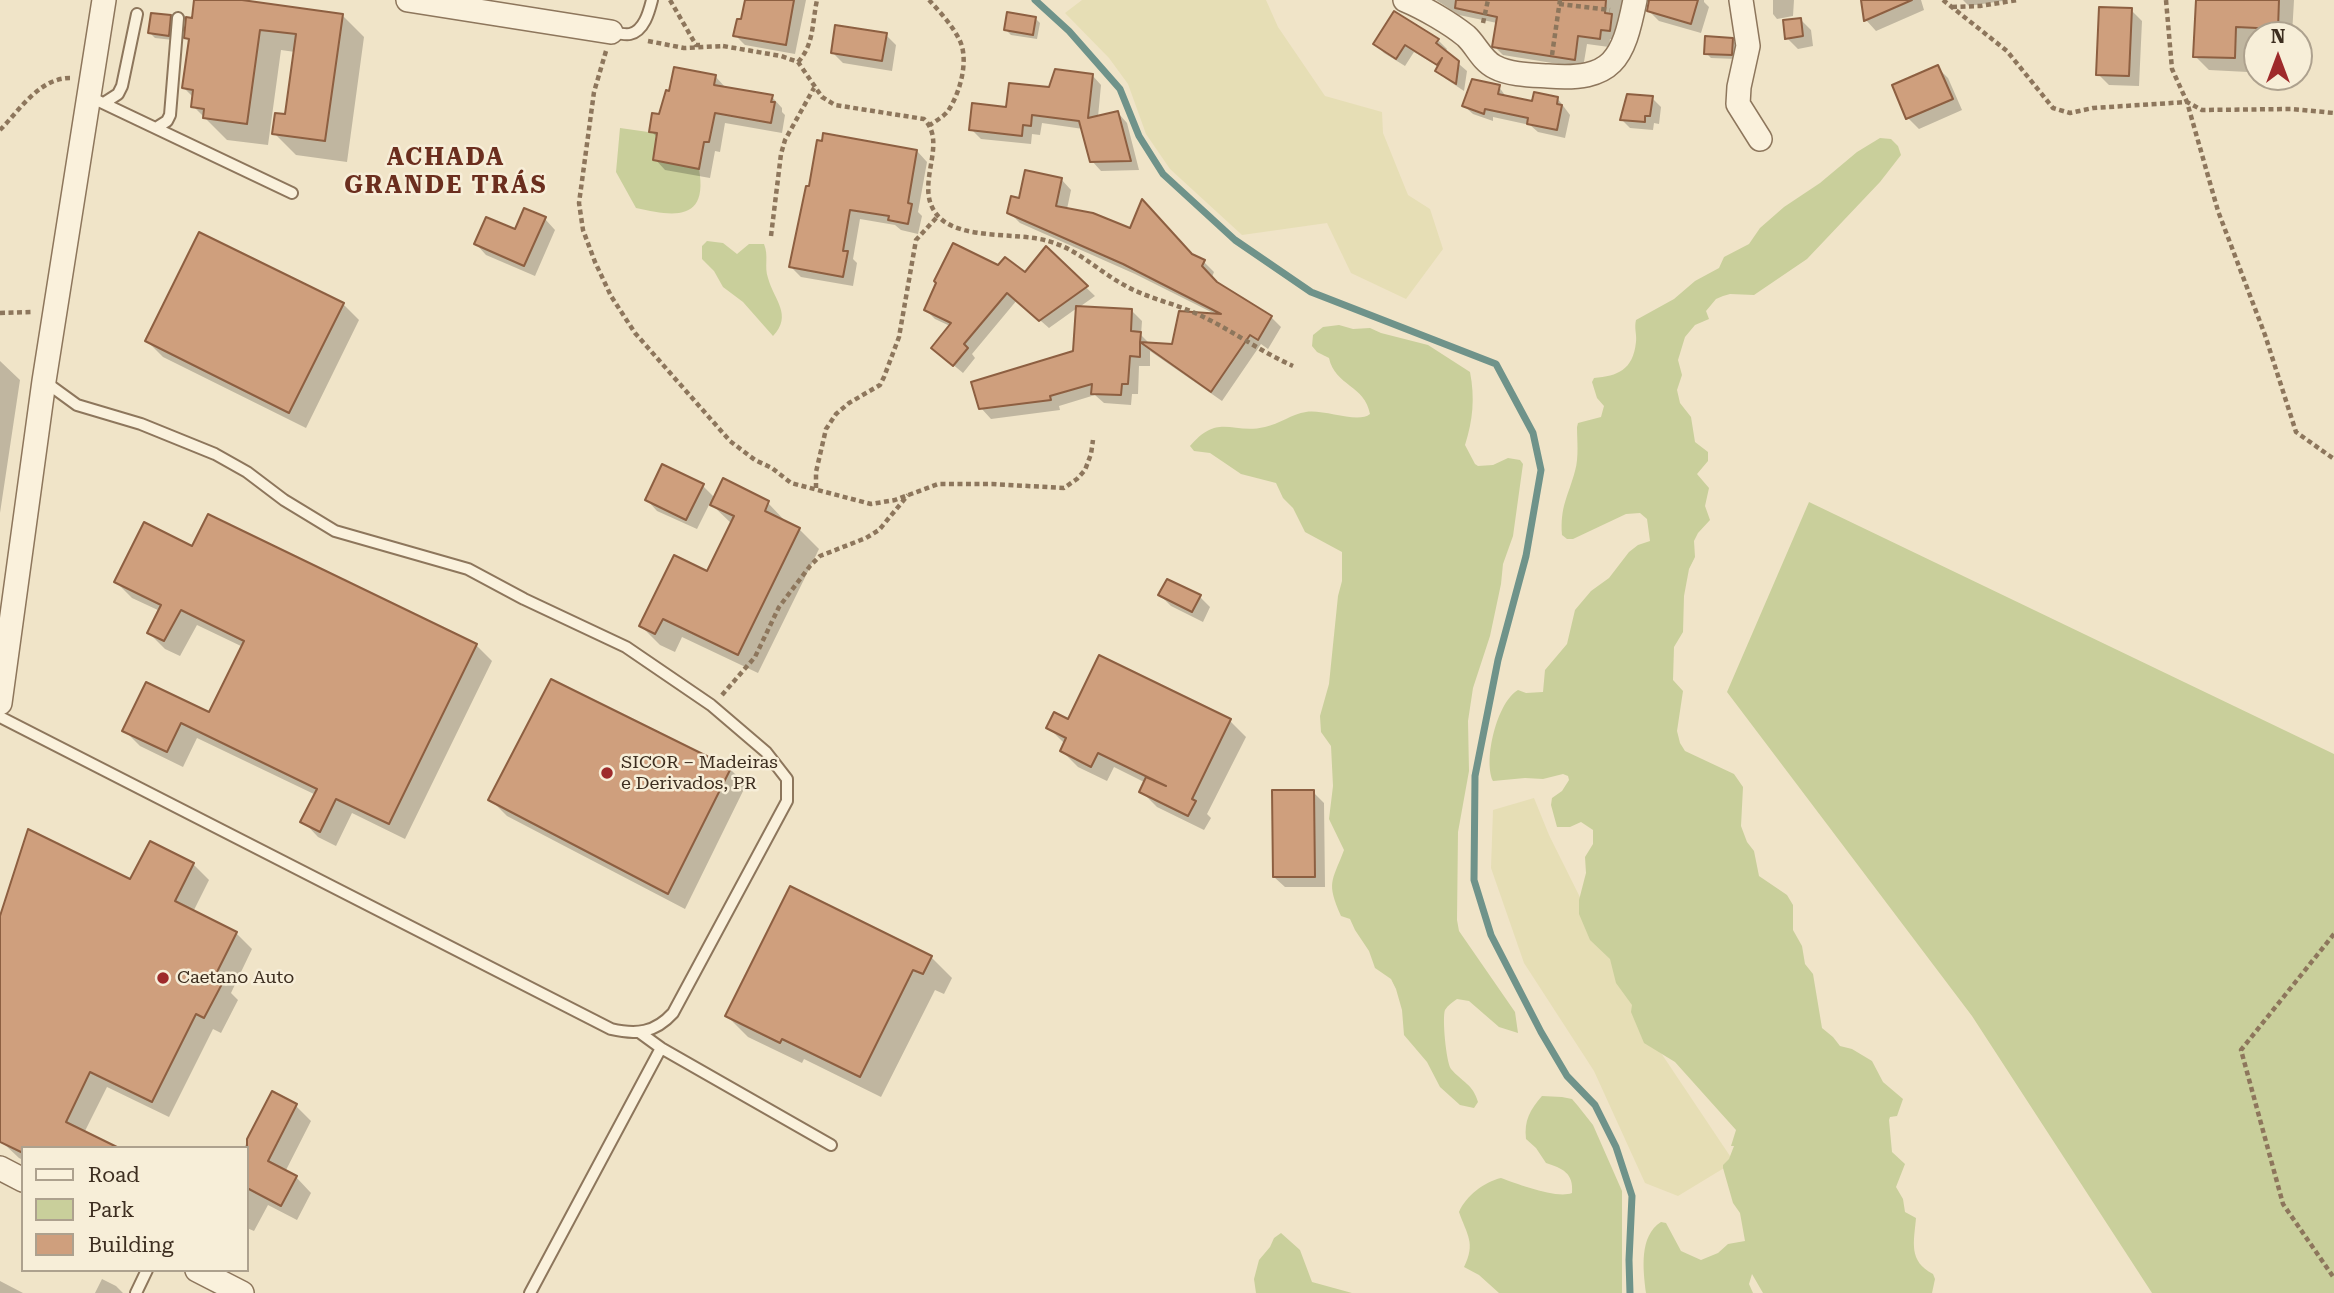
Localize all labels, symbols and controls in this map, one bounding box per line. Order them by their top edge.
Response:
north arrow [2243,21,2313,91]
text: N [2271,25,2285,48]
district label: ACHADA GRANDE TRÁS [346,144,546,200]
place label: SICOR – Madeiras e Derivados, PR [621,752,778,794]
marker: SICOR – Madeiras e Derivados, PR [599,765,615,781]
place label: Caetano Auto [177,967,294,989]
marker: Caetano Auto [155,970,171,986]
legend [21,1146,248,1272]
text: Road [88,1163,140,1187]
text: Park [88,1198,134,1222]
text: Building [88,1233,174,1257]

